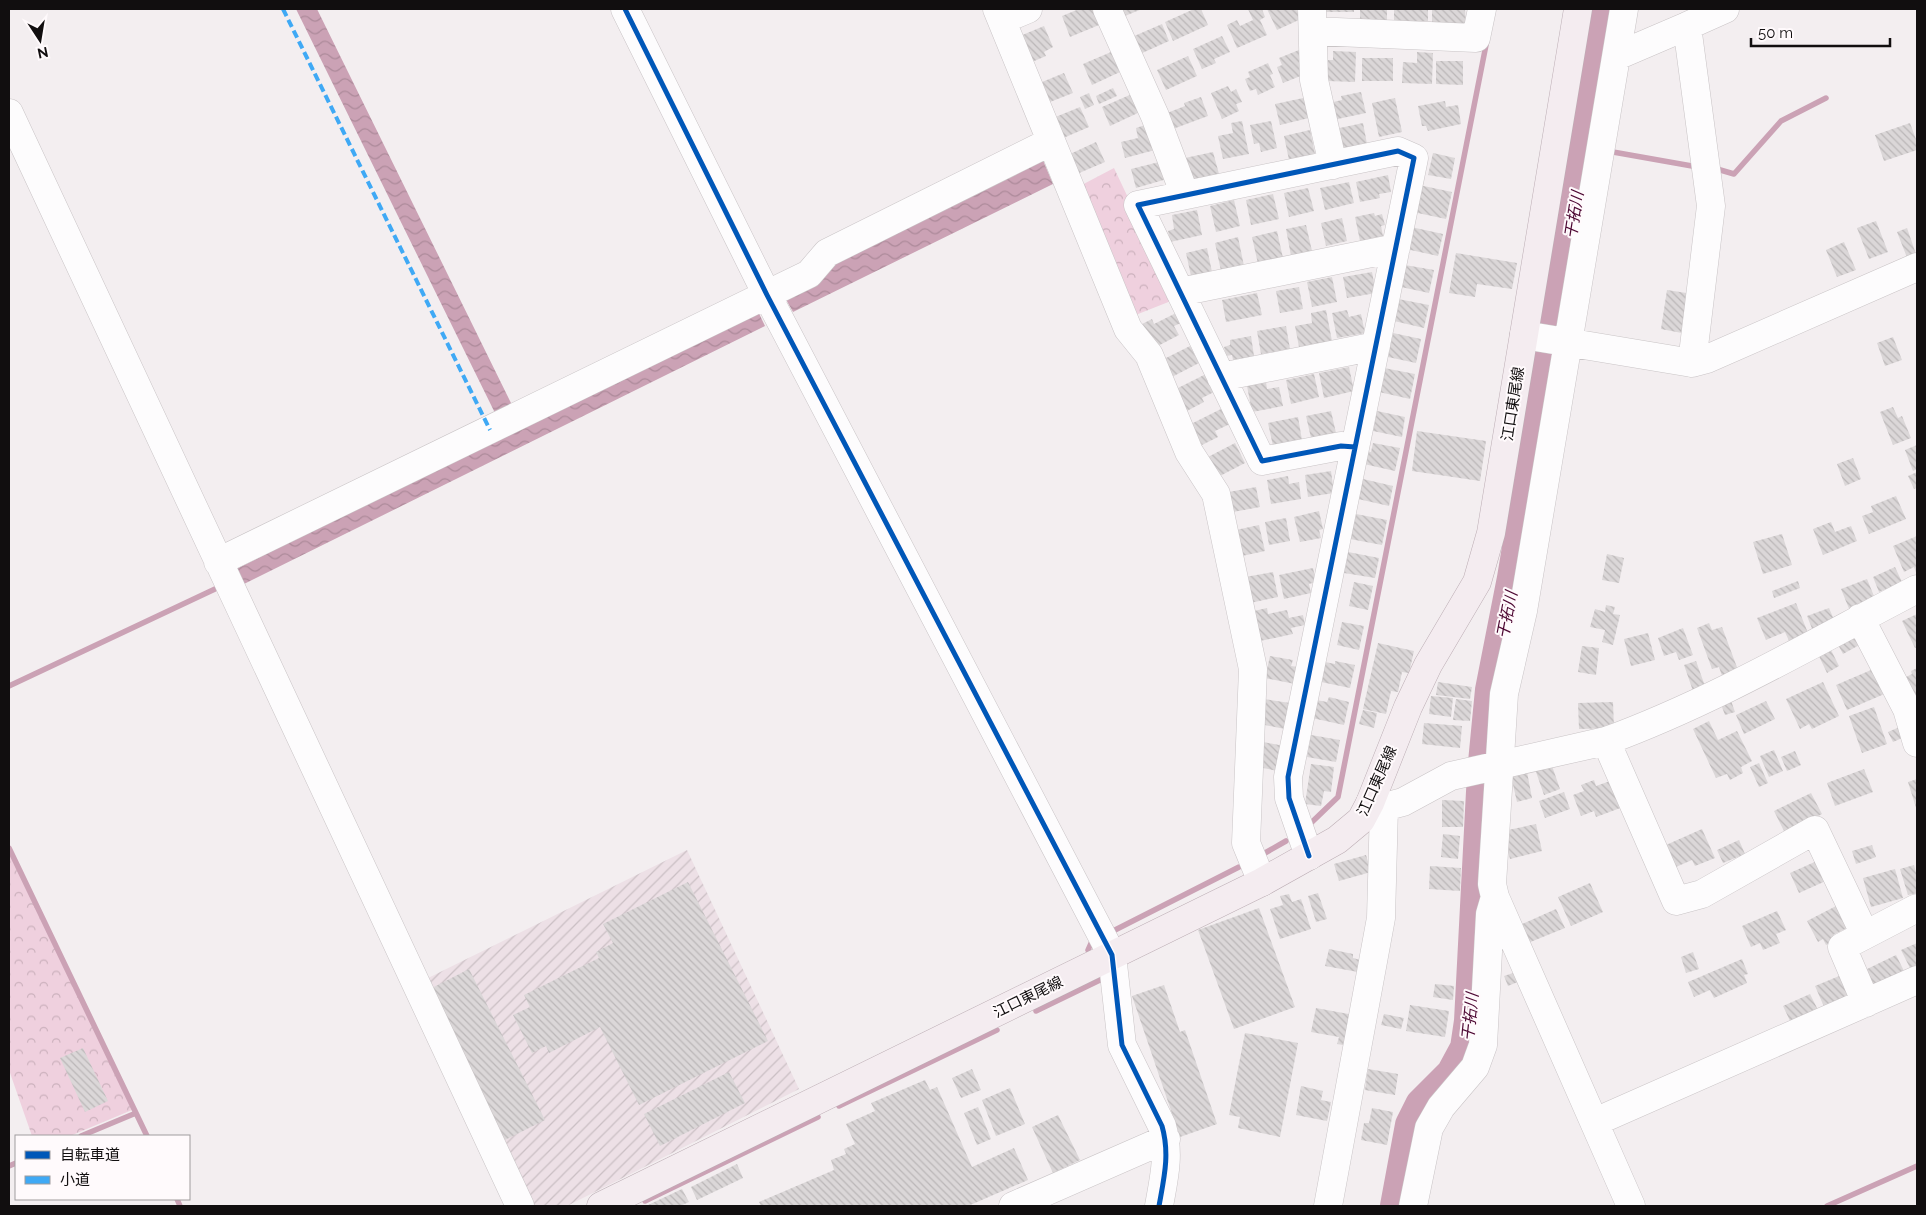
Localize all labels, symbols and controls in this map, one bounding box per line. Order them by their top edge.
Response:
north arrow [15,15,65,65]
scale bar [1751,15,1890,47]
text: 50 m [1758,24,1793,42]
text: N [36,44,50,62]
water label: 干拓川 [1561,188,1587,240]
street label: 江口東尾線 [1498,366,1528,442]
water label: 干拓川 [1493,588,1521,640]
street label: 江口東尾線 [1354,743,1400,819]
street label: 江口東尾線 [990,972,1066,1022]
water label: 干拓川 [1458,990,1482,1042]
legend [15,1135,190,1200]
text: 自転車道 [60,1146,120,1164]
text: 小道 [60,1171,90,1189]

